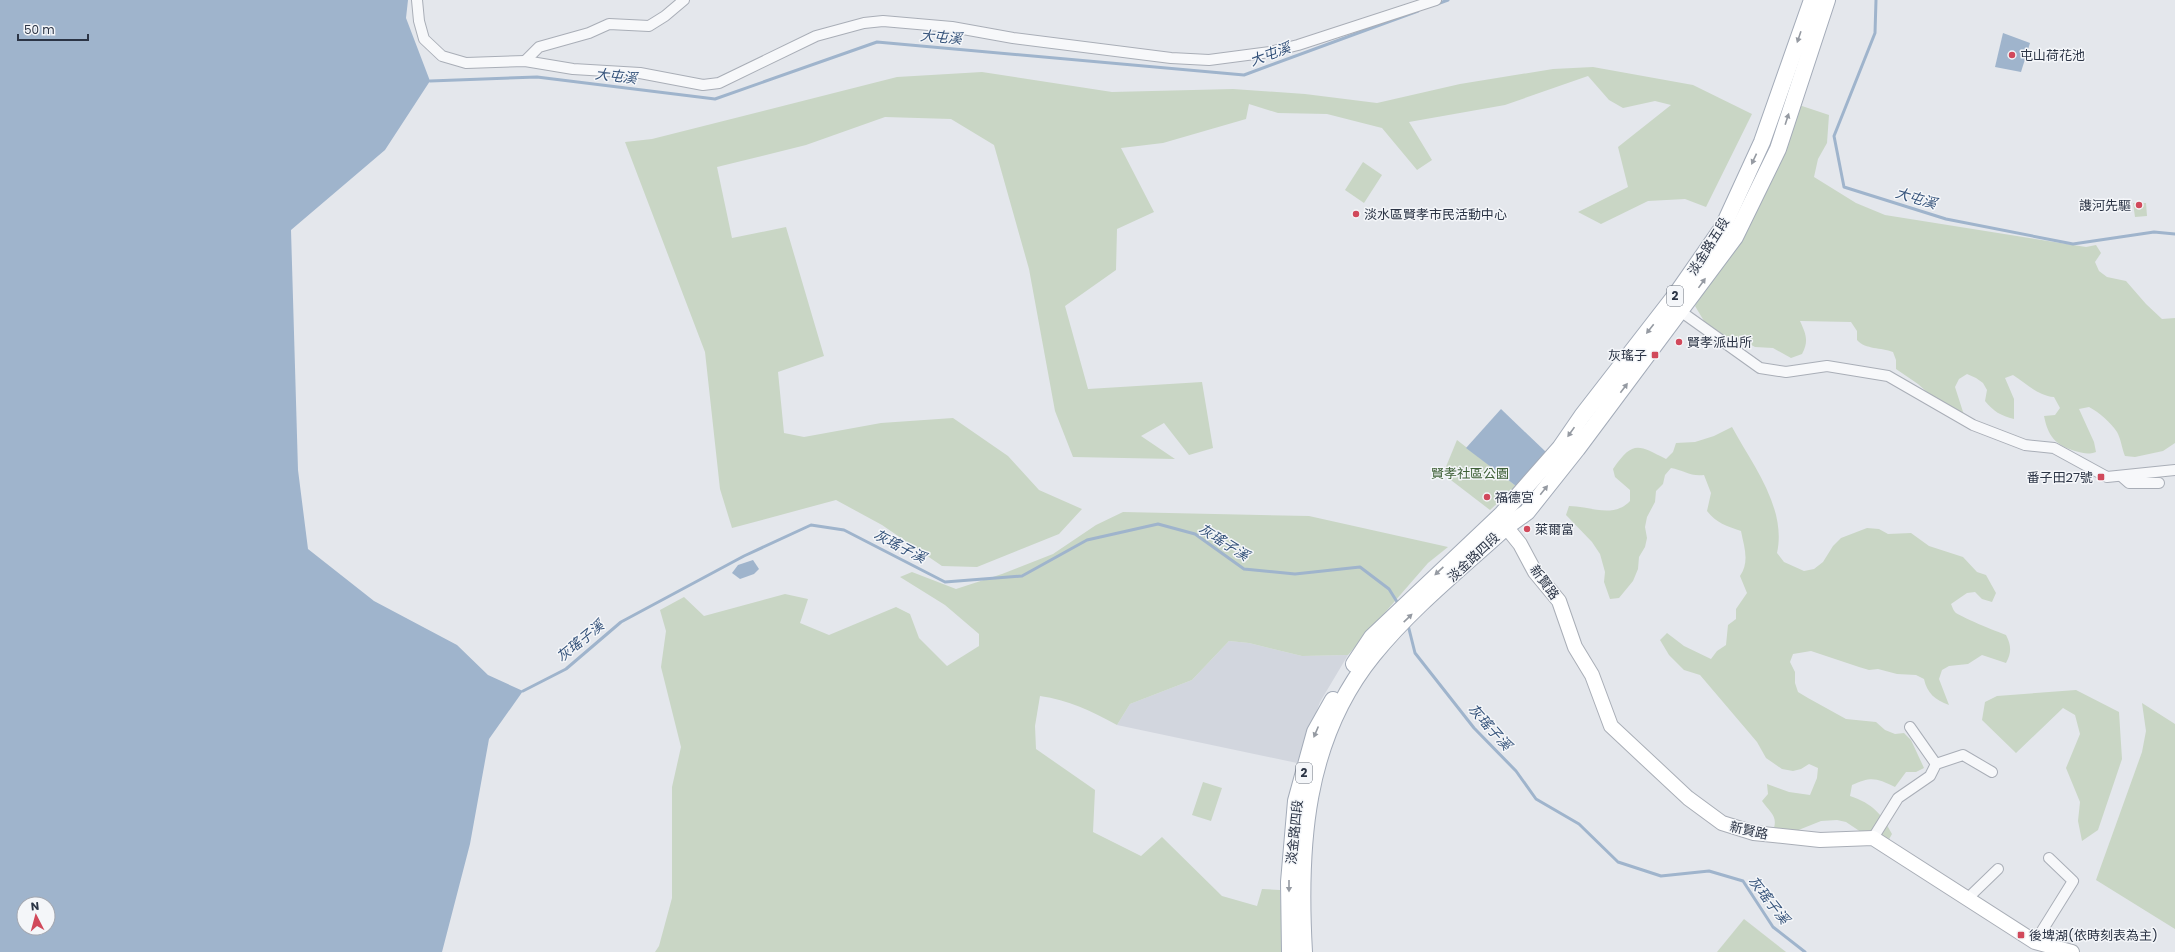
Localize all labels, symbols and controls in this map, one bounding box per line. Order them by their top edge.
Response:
scale bar [18,16,88,42]
text: 50 m [24,21,55,38]
water label: 大屯溪 [919,25,965,49]
one-way arrow [1796,31,1802,43]
water label: 大屯溪 [1247,37,1295,71]
place label: 屯山荷花池 [2020,46,2085,65]
marker: 屯山荷花池 [2007,50,2017,60]
water label: 大屯溪 [594,64,640,89]
one-way arrow [1785,113,1791,125]
one-way arrow [1751,153,1757,164]
water label: 大屯溪 [1893,182,1941,214]
place label: 謢河先驅 [2079,196,2131,215]
marker: 謢河先驅 [2134,200,2144,210]
place label: 淡水區賢孝市民活動中心 [1364,205,1507,224]
marker: 淡水區賢孝市民活動中心 [1351,209,1361,219]
street label: 淡金路五段 [1683,214,1734,279]
one-way arrow [1697,278,1706,289]
road number: 2 [1667,286,1683,306]
one-way arrow [1646,323,1655,334]
place label: 賢孝派出所 [1687,333,1752,352]
marker: 賢孝派出所 [1674,337,1684,347]
place label: 灰瑤子 [1608,346,1647,365]
marker: 灰瑤子 [1650,350,1660,360]
one-way arrow [1620,382,1628,393]
one-way arrow [1567,427,1575,437]
park label: 賢孝社區公園 [1431,464,1509,483]
place label: 番子田27號 [2026,468,2093,487]
marker: 番子田27號 [2096,472,2106,482]
one-way arrow [1540,485,1549,496]
place label: 福德宮 [1495,488,1534,507]
marker: 福德宮 [1482,492,1492,502]
water label: 灰瑤子溪 [1195,519,1255,566]
place label: 萊爾富 [1535,520,1574,539]
water label: 灰瑤子溪 [871,524,931,569]
marker: 萊爾富 [1522,524,1532,534]
street label: 淡金路四段 [1443,528,1504,586]
street label: 新賢路 [1525,561,1564,604]
one-way arrow [1435,566,1444,575]
one-way arrow [1403,613,1413,623]
water label: 灰瑤子溪 [552,614,610,666]
water label: 灰瑤子溪 [1464,700,1518,756]
one-way arrow [1313,726,1319,737]
road number: 2 [1296,763,1312,783]
street label: 淡金路四段 [1282,799,1307,865]
street label: 新賢路 [1728,817,1770,844]
water label: 灰瑤子溪 [1744,872,1795,930]
one-way arrow [1286,880,1292,893]
north arrow [16,896,56,936]
text: N [30,898,40,914]
place label: 後埤湖(依時刻表為主) [2029,926,2158,945]
marker: 後埤湖(依時刻表為主) [2016,930,2026,940]

